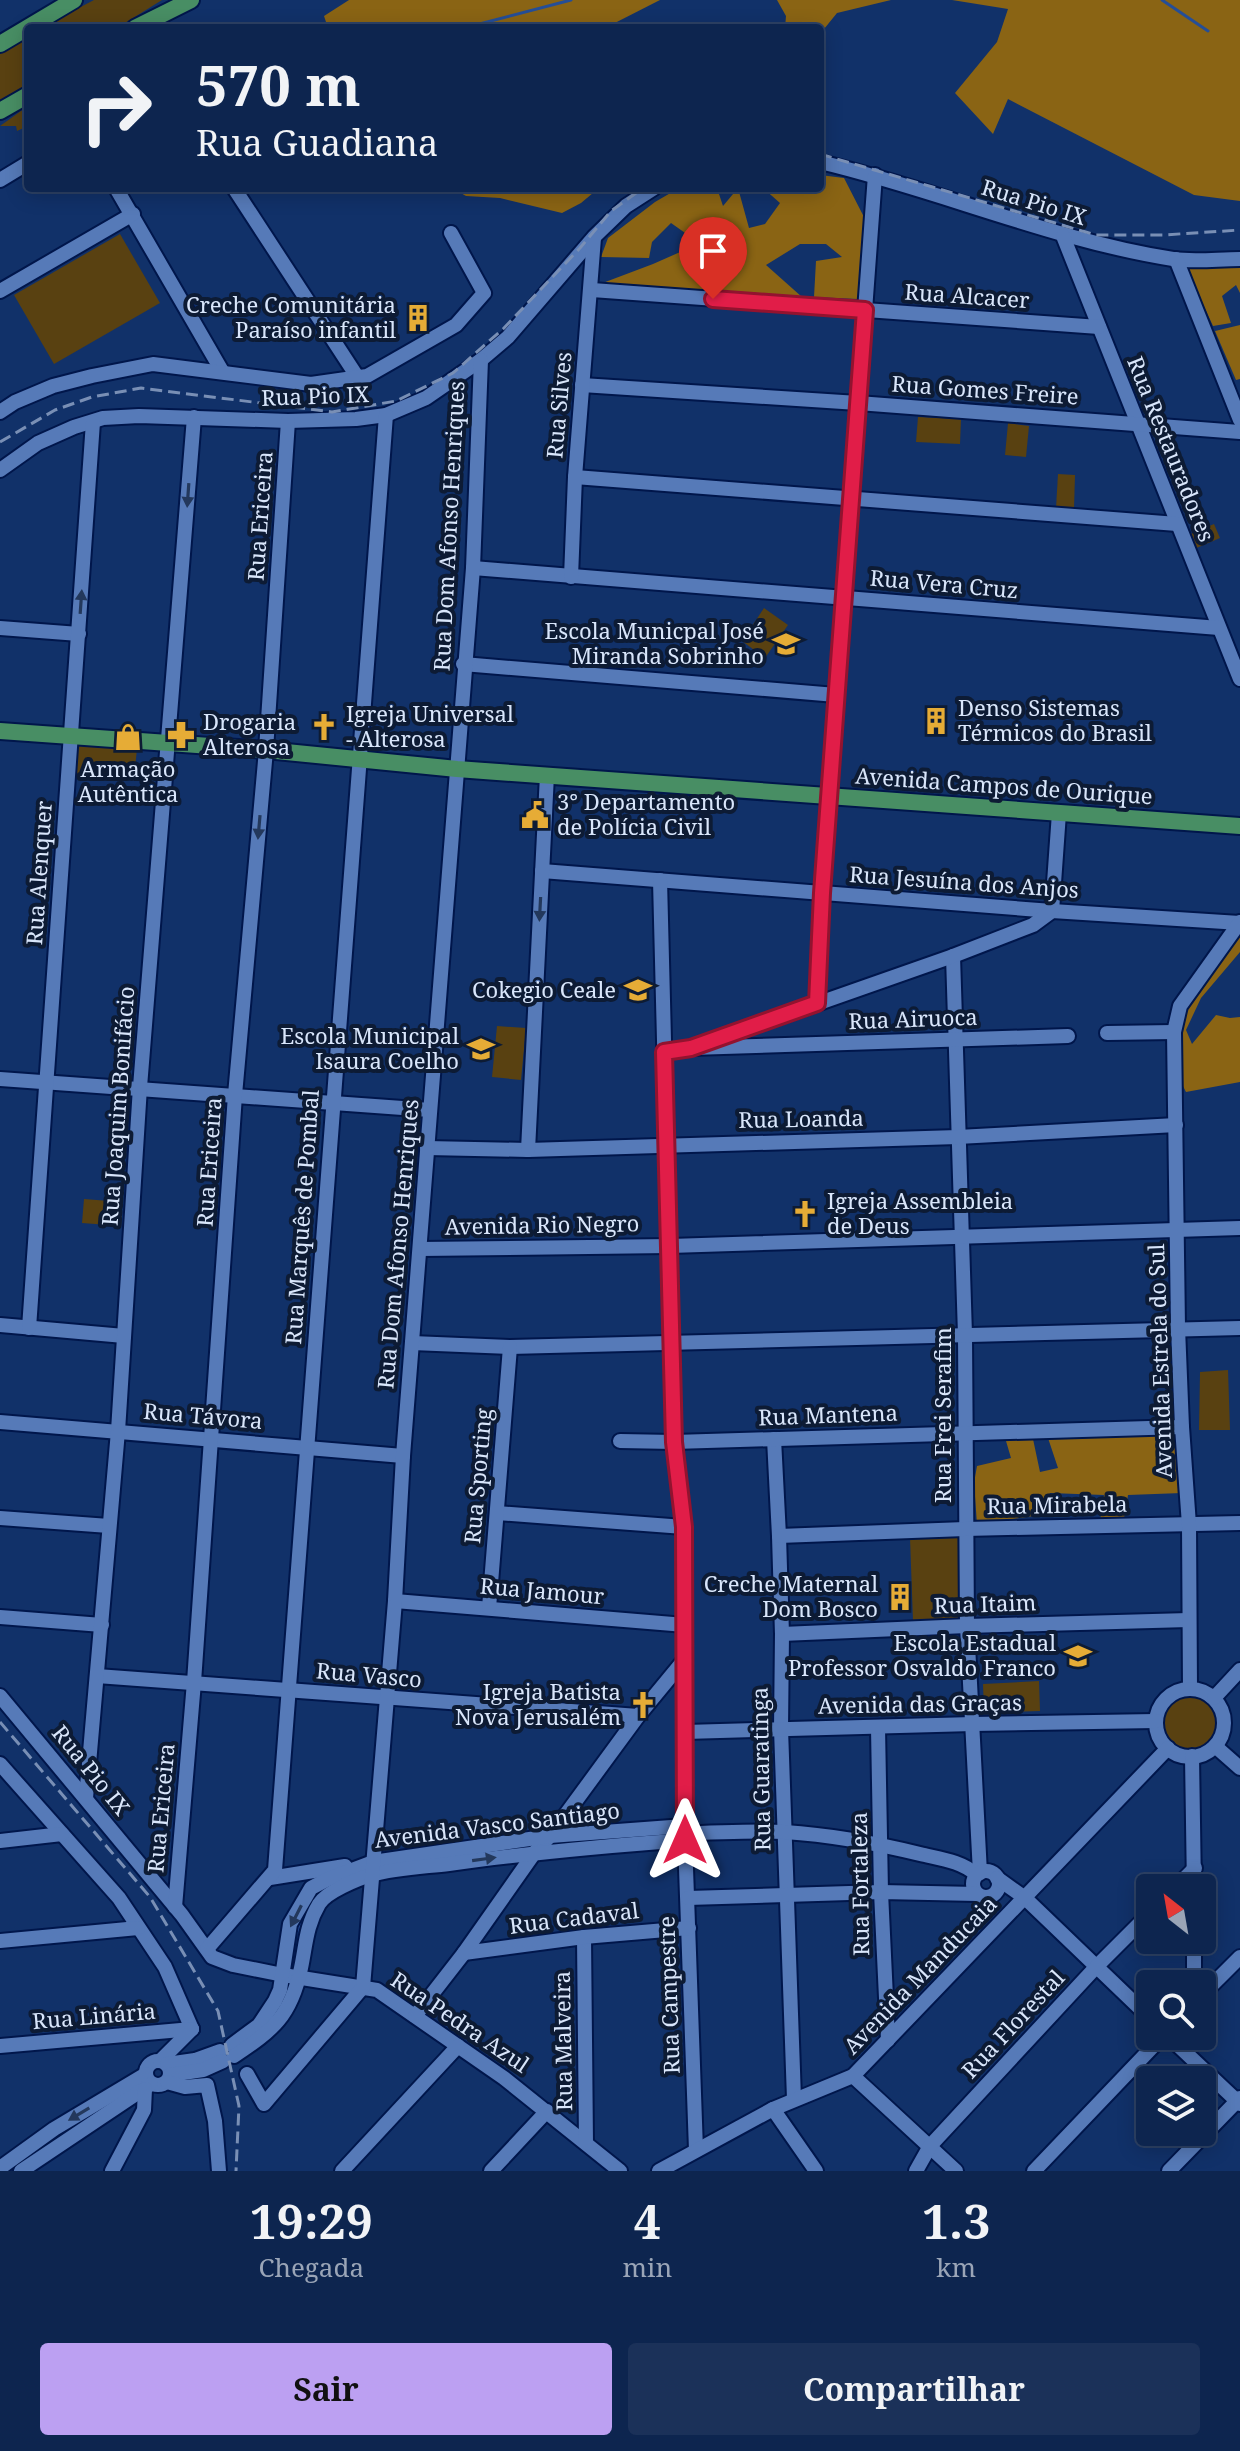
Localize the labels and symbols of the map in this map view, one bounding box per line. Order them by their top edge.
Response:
street label: Rua Pio IX [978,171,1091,231]
pin [679,217,747,299]
street label: Rua Alcacer [904,276,1031,314]
place label: Creche Comunitária Paraíso infantil [186,289,396,344]
building icon: Creche Comunitária Paraíso infantil [403,303,433,333]
street label: Rua Silves [538,350,578,459]
street label: Rua Restauradores [1121,352,1223,546]
street label: Rua Gomes Freire [891,368,1080,411]
street label: Rua Pio IX [261,378,370,412]
street label: Rua Dom Afonso Henriques [425,380,471,672]
street label: Rua Ericeira [240,450,278,582]
one-way arrow [181,483,194,508]
street label: Rua Vera Cruz [869,562,1020,604]
one-way arrow [75,589,88,614]
place label: Escola Municpal José Miranda Sobrinho [545,615,764,670]
school or university icon: Escola Municpal José Miranda Sobrinho [771,629,801,659]
place label: Denso Sistemas Térmicos do Brasil [958,692,1152,747]
place label: Igreja Universal - Alterosa [346,698,514,753]
place label: Drogaria Alterosa [203,706,296,761]
building icon: Denso Sistemas Térmicos do Brasil [921,706,951,736]
church icon: Igreja Universal - Alterosa [309,712,339,742]
pharmacy icon: Drogaria Alterosa [166,720,196,750]
shop icon: Armação Autêntica [113,722,143,752]
place label: Armação Autêntica [78,753,178,808]
street label: Avenida Campos de Ourique [854,760,1154,810]
place label: 3° Departamento de Polícia Civil [557,786,735,841]
street label: Rua Alenquer [18,799,58,946]
public building icon: 3° Departamento de Polícia Civil [520,800,550,830]
one-way arrow [252,815,265,840]
street label: Rua Jesuína dos Anjos [848,858,1080,904]
one-way arrow [534,897,547,922]
place label: Cokegio Ceale [472,974,616,1004]
school or university icon: Cokegio Ceale [623,975,653,1005]
street label: Rua Joaquim Bonifácio [94,985,140,1227]
street label: Rua Airuoca [848,1001,978,1035]
place label: Escola Municipal Isaura Coelho [281,1020,459,1075]
school or university icon: Escola Municipal Isaura Coelho [466,1034,496,1064]
street label: Rua Marquês de Pombal [277,1088,325,1345]
street label: Rua Ericeira [189,1096,227,1228]
street label: Rua Dom Afonso Henriques [369,1098,425,1390]
street label: Rua Loanda [738,1102,864,1134]
place label: Igreja Assembleia de Deus [827,1185,1013,1240]
church icon: Igreja Assembleia de Deus [790,1199,820,1229]
street label: Avenida Rio Negro [444,1207,640,1241]
street label: Avenida Estrela do Sul [1140,1243,1178,1479]
street label: Rua Frei Serafim [927,1327,957,1503]
street label: Rua Távora [142,1395,264,1435]
street label: Rua Mantena [758,1397,898,1431]
street label: Rua Sporting [456,1407,498,1545]
street label: Rua Mirabela [986,1488,1128,1520]
place label: Creche Maternal Dom Bosco [704,1568,878,1623]
street label: Rua Jamour [479,1570,606,1610]
building icon: Creche Maternal Dom Bosco [885,1582,915,1612]
street label: Rua Itaim [933,1586,1037,1620]
place label: Escola Estadual Professor Osvaldo Franco [788,1627,1056,1682]
school or university icon: Escola Estadual Professor Osvaldo Franco [1063,1641,1093,1671]
street label: Rua Vasco [315,1654,423,1694]
place label: Igreja Batista Nova Jerusalém [455,1676,621,1731]
street label: Avenida das Graças [818,1686,1022,1720]
street label: Rua Guaratinga [744,1687,776,1851]
church icon: Igreja Batista Nova Jerusalém [628,1690,658,1720]
street label: Rua Pio IX [46,1718,138,1821]
street label: Rua Ericeira [139,1742,181,1874]
street label: Avenida Vasco Santiago [373,1794,621,1854]
position arrow [643,1798,727,1882]
street label: Rua Fortaleza [843,1812,875,1956]
one-way arrow [472,1852,497,1865]
north arrow [1136,1874,1216,1954]
street label: Avenida Manducaia [836,1889,1003,2060]
street label: Rua Cadaval [507,1894,641,1940]
one-way arrow [289,1905,303,1927]
street label: Rua Campestre [650,1915,686,2075]
street label: Rua Florestal [954,1962,1070,2084]
street label: Rua Pedra Azul [386,1964,536,2079]
street label: Rua Malveira [546,1971,578,2111]
street label: Rua Linária [31,1995,157,2035]
one-way arrow [68,2107,90,2121]

